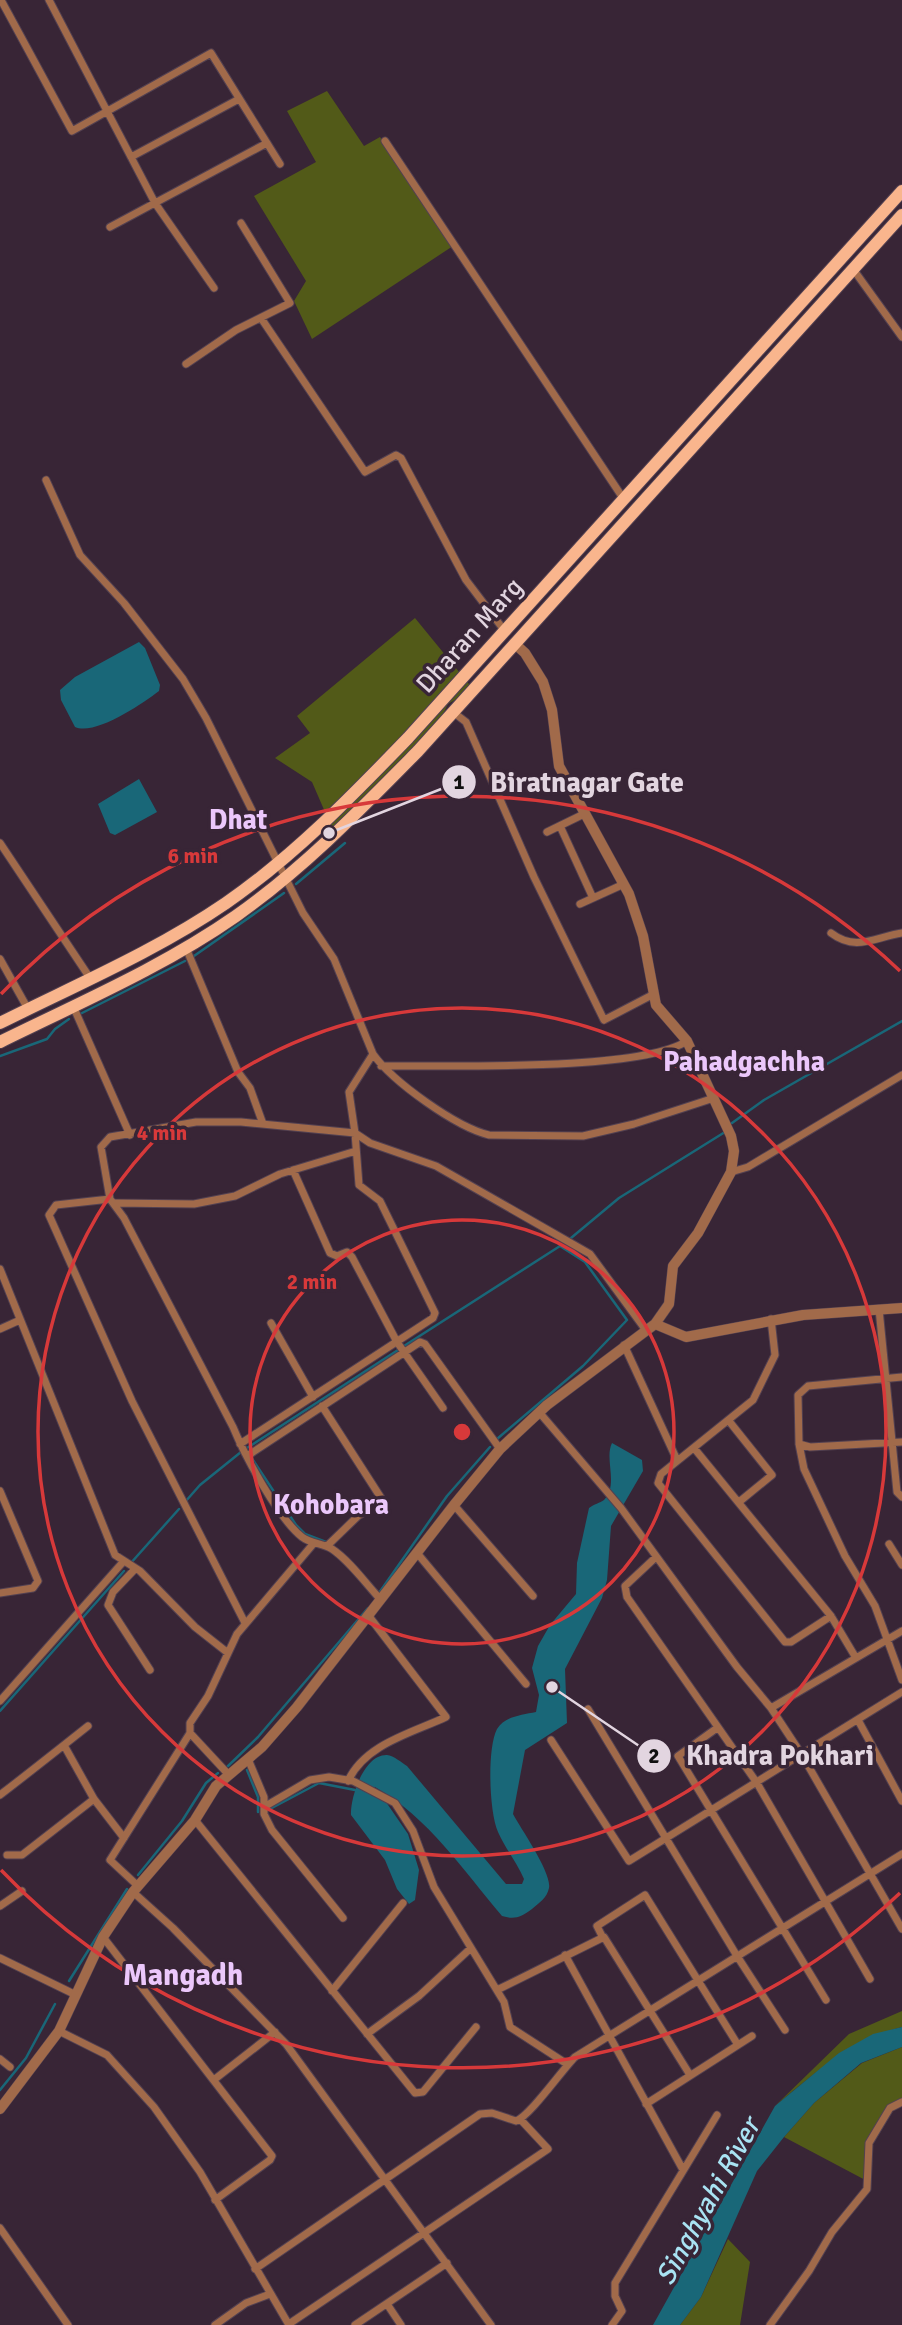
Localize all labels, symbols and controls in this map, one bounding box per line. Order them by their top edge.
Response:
street label: Dharan Marg [410,571,530,700]
callout: Biratnagar Gate [441,758,698,807]
text: Biratnagar Gate [490,766,684,800]
text: 1 [453,769,465,795]
district label: Dhat [209,803,268,837]
text: 6 min [168,843,218,869]
district label: Pahadgachha [663,1045,825,1079]
text: 4 min [137,1120,187,1146]
text: 2 min [287,1269,337,1295]
centre of rings [450,1420,474,1444]
district label: Kohobara [273,1488,389,1522]
callout: Khadra Pokhari [637,1731,888,1780]
text: Khadra Pokhari [686,1739,874,1773]
text: 2 [648,1743,660,1769]
district label: Mangadh [123,1957,243,1994]
water label: Singhyahi River [648,2109,769,2291]

